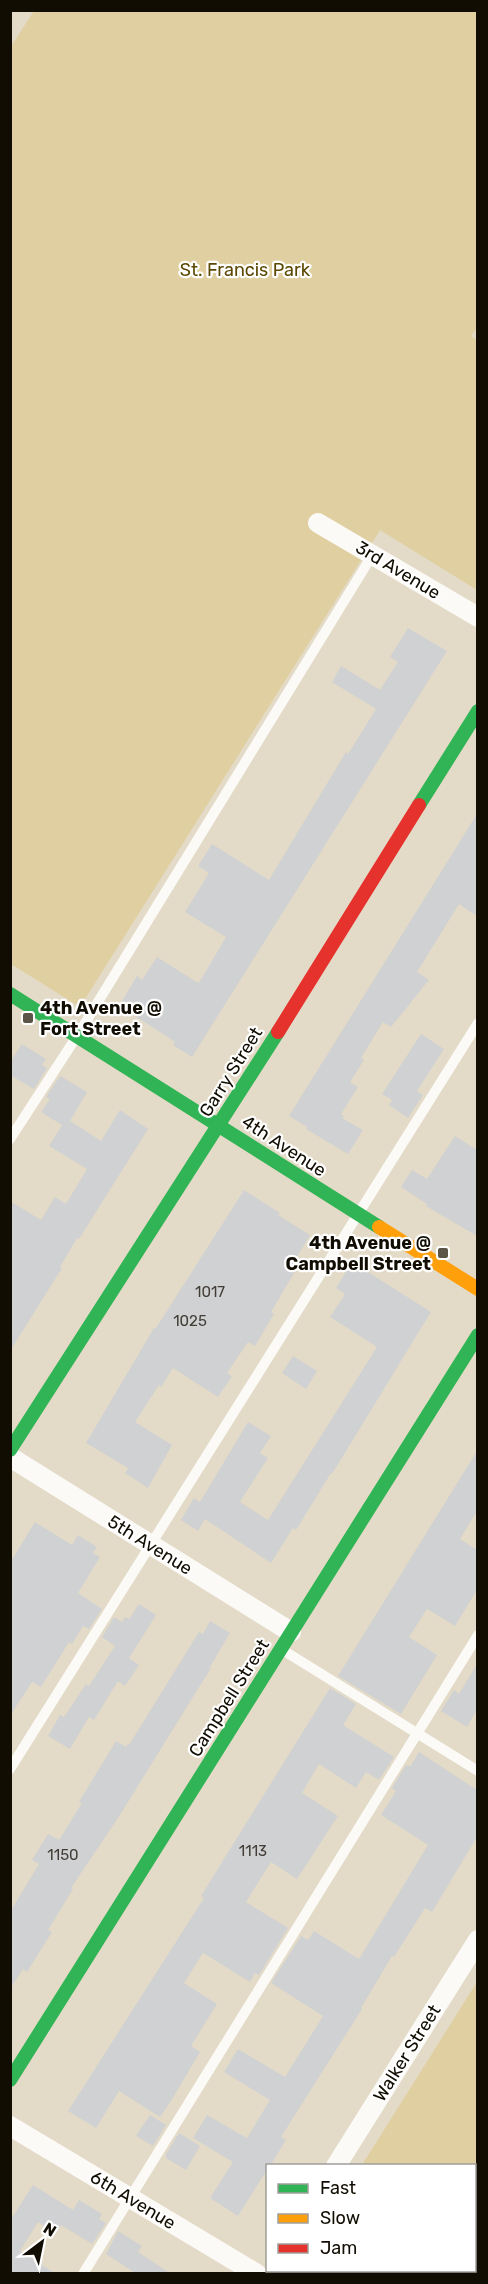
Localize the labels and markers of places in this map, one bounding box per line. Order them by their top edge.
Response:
place label: 4th Avenue @ Fort Street [40,997,162,1040]
marker: 4th Avenue @ Fort Street [21,1011,35,1025]
place label: 4th Avenue @ Campbell Street [286,1232,431,1275]
marker: 4th Avenue @ Campbell Street [436,1246,450,1260]

